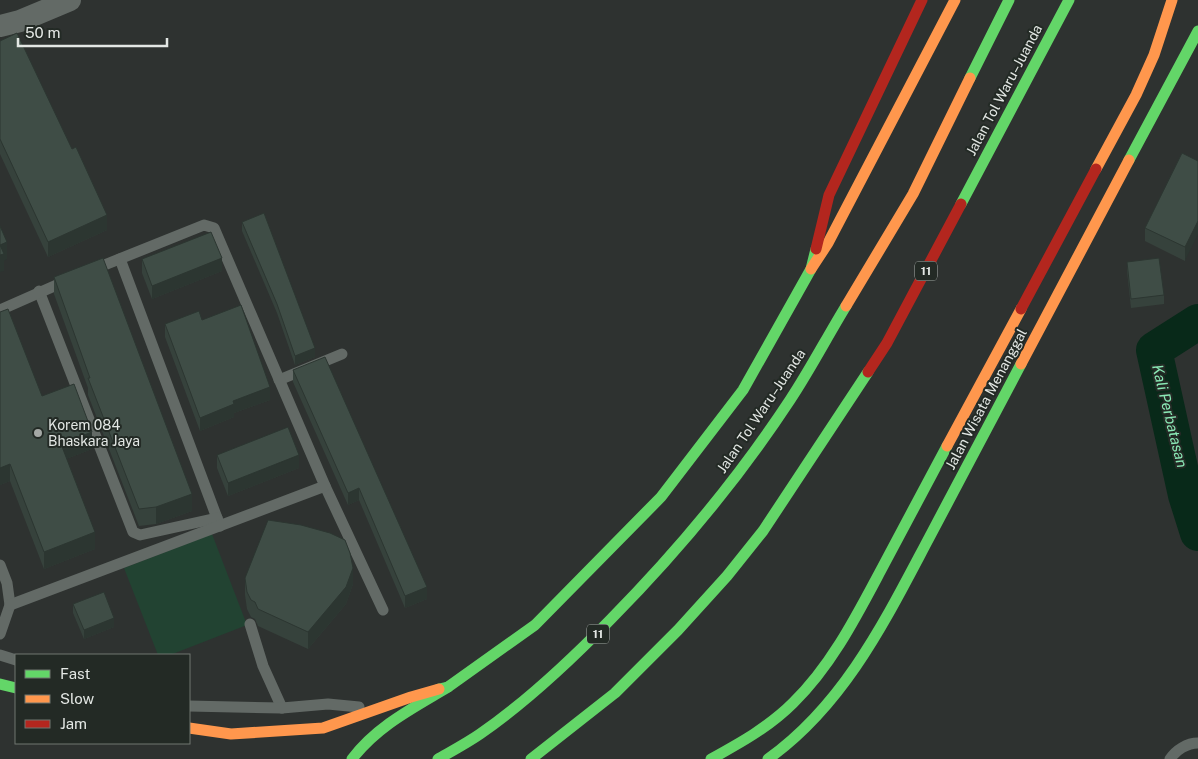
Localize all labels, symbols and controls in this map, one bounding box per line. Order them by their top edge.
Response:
scale bar [18,15,166,47]
street label: Jalan Tol Waru–Juanda [963,22,1045,158]
text: 50 m [25,24,60,41]
road number: 11 [915,262,937,280]
street label: Jalan Wisata Menanggal [942,326,1030,472]
street label: Jalan Tol Waru–Juanda [714,346,808,476]
water label: Kali Perbatasan [1149,363,1191,469]
place label: Korem 084 Bhaskara Jaya [48,417,140,449]
marker: Korem 084 Bhaskara Jaya [32,427,44,439]
road number: 11 [587,624,609,644]
legend [15,654,190,744]
text: Fast [60,665,90,682]
text: Slow [60,690,95,707]
text: Jam [60,715,87,732]

